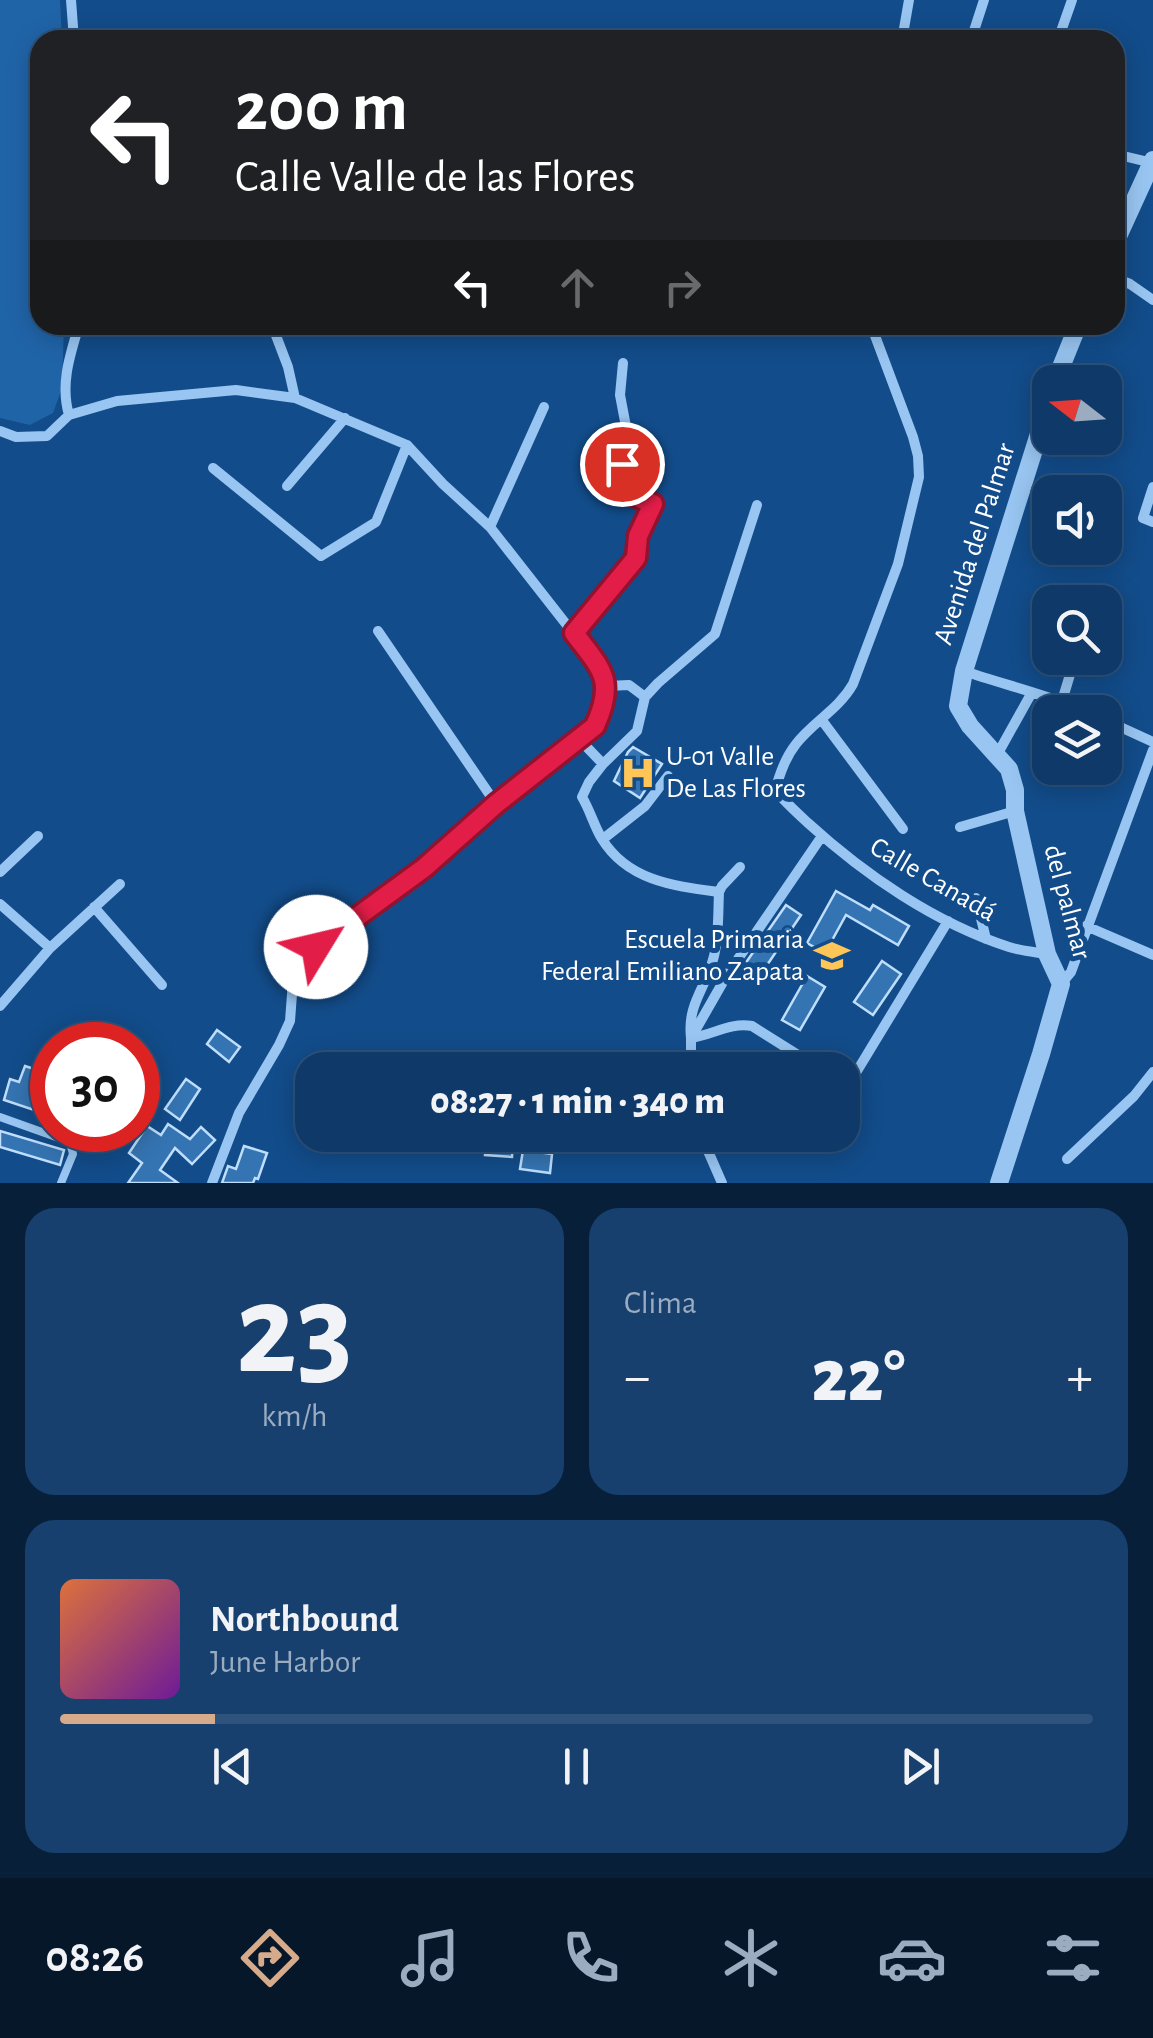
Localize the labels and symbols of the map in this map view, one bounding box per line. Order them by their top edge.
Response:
north arrow [1032,365,1122,455]
pin [580,422,665,507]
street label: Avenida del Palmar [929,440,1021,648]
place label: U-01 Valle De Las Flores [666,743,806,803]
hospital icon: U-01 Valle De Las Flores [619,754,657,792]
street label: Calle Canadá [865,833,1001,927]
street label: del palmar [1038,842,1096,962]
position arrow [264,895,368,999]
place label: Escuela Primaria Federal Emiliano Zapata [541,926,804,986]
school or university icon: Escuela Primaria Federal Emiliano Zapata [813,937,851,975]
speed limit sign: 30 [30,1022,160,1152]

